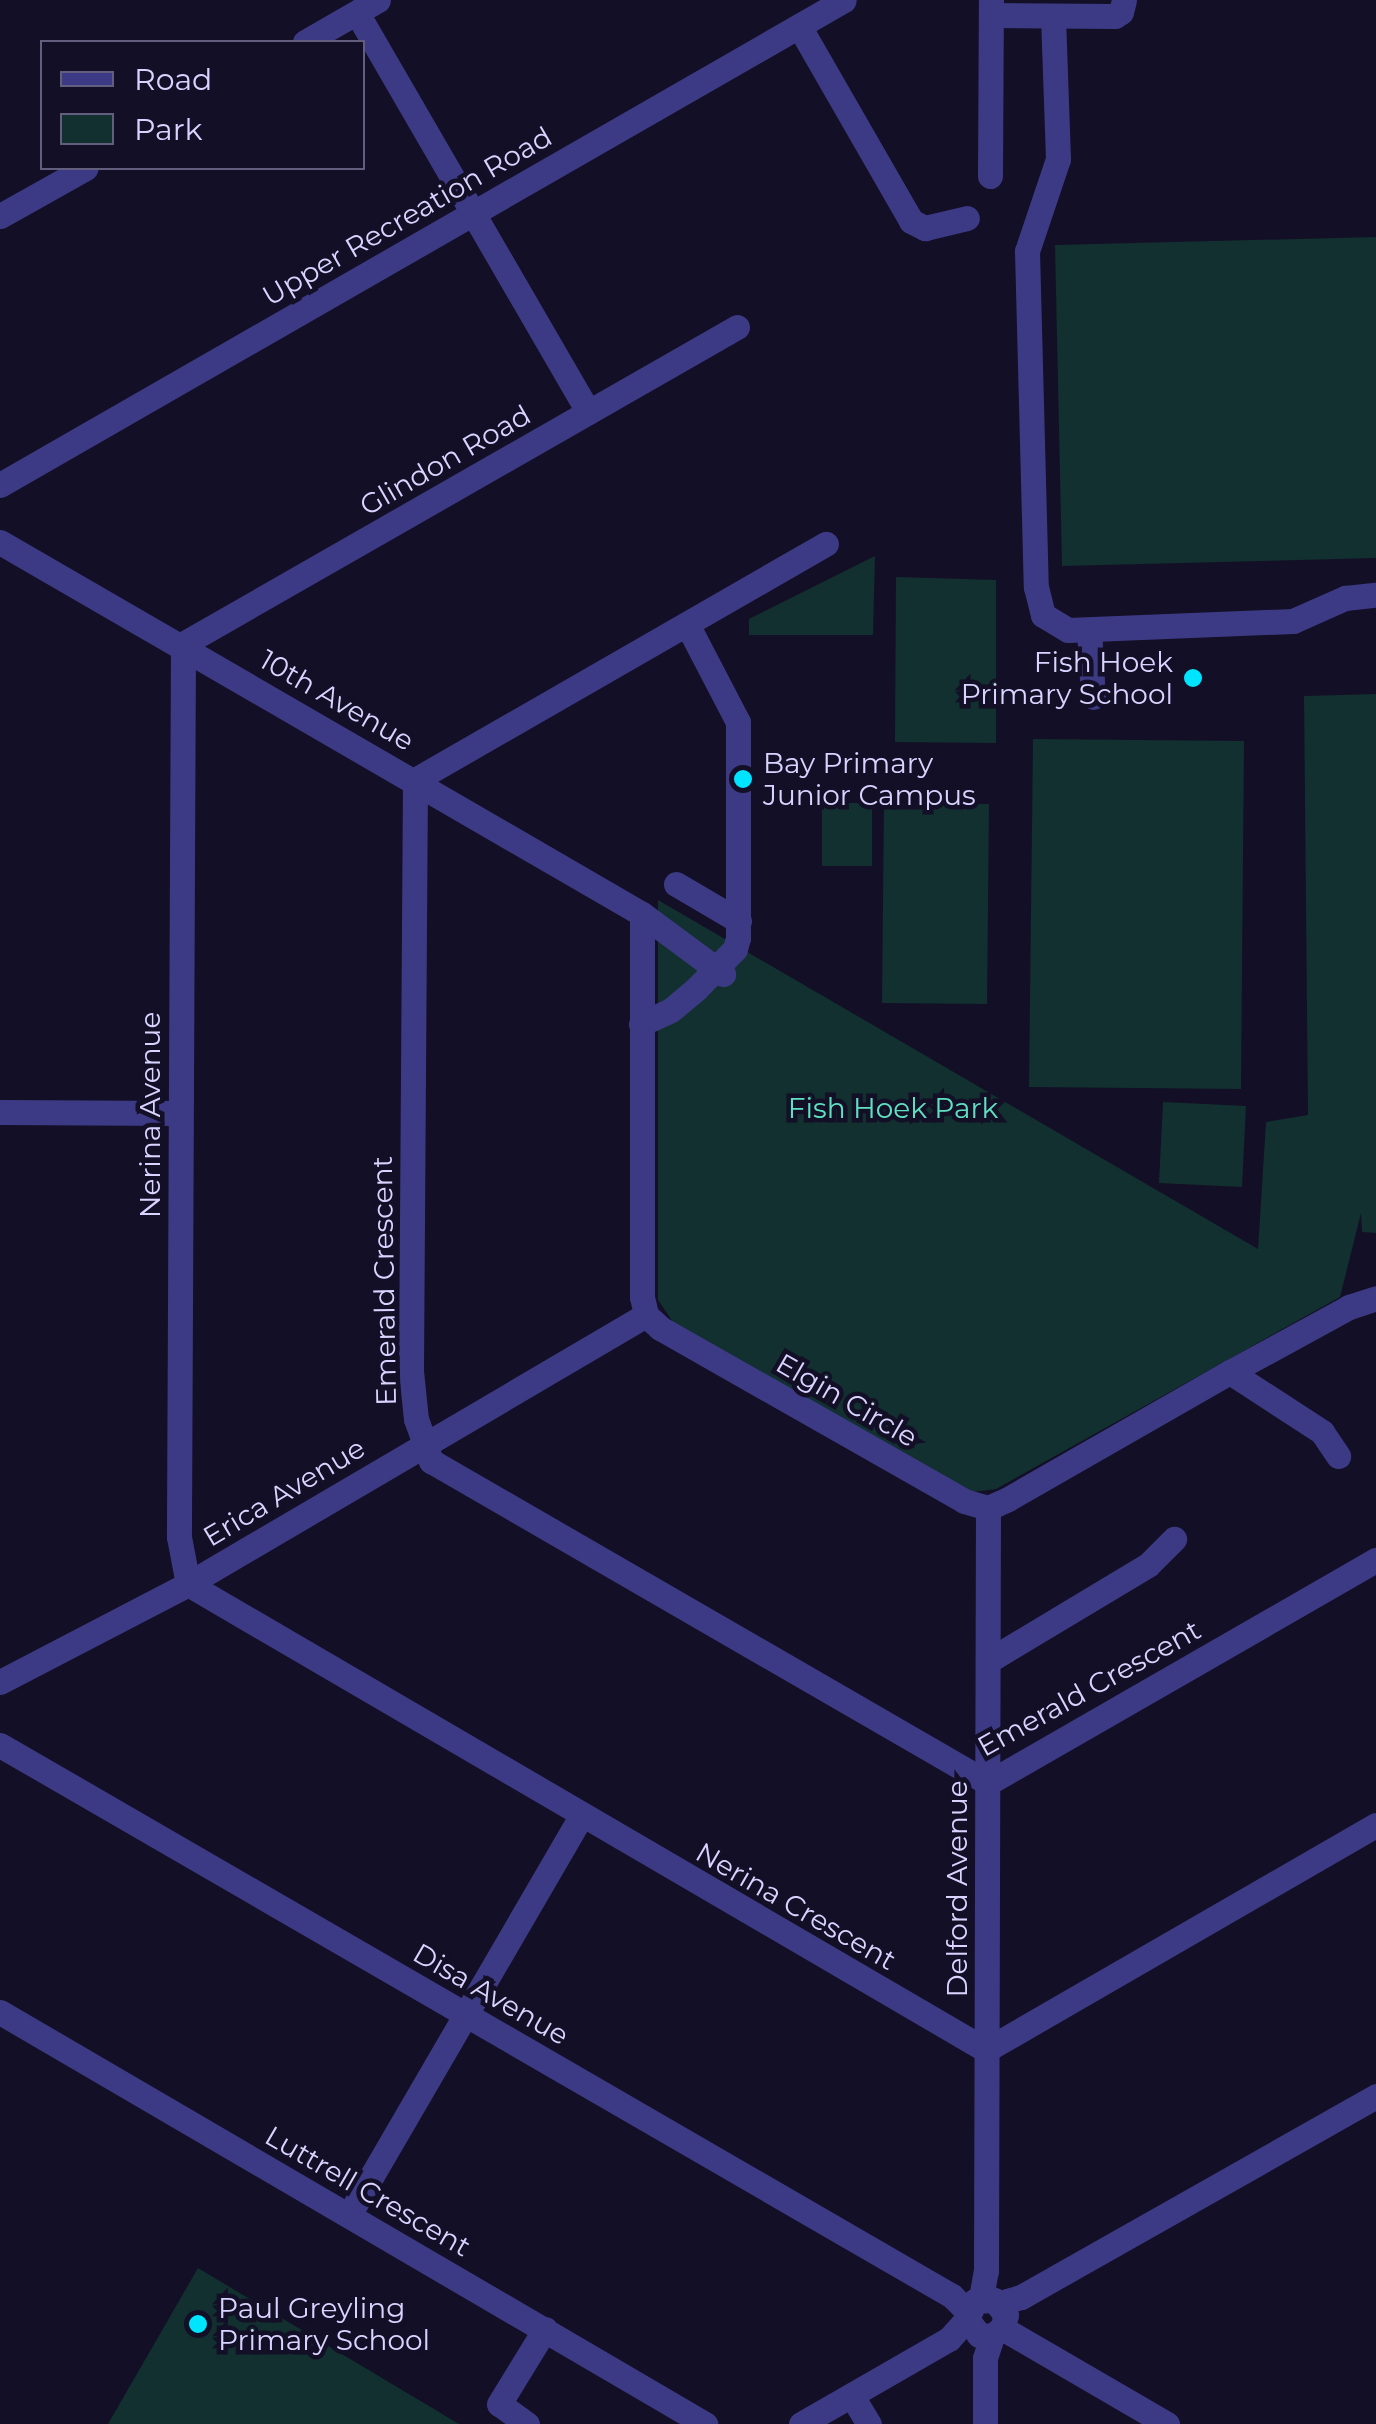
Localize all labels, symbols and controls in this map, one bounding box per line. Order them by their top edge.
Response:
legend [40,40,365,170]
text: Road [134,61,212,98]
text: Park [134,111,203,148]
street label: Upper Recreation Road [256,119,558,313]
street label: Glindon Road [354,398,536,522]
street label: 10th Avenue [254,642,420,758]
place label: Fish Hoek Primary School [961,645,1173,711]
marker: Fish Hoek Primary School [1182,667,1204,689]
place label: Bay Primary Junior Campus [763,746,976,812]
marker: Bay Primary Junior Campus [732,768,754,790]
street label: Nerina Avenue [133,1012,167,1218]
park label: Fish Hoek Park [788,1091,998,1125]
street label: Emerald Crescent [365,1156,403,1406]
street label: Elgin Circle [770,1346,924,1454]
street label: Erica Avenue [197,1431,371,1553]
street label: Emerald Crescent [972,1613,1206,1763]
street label: Delford Avenue [940,1780,974,1998]
street label: Nerina Crescent [690,1835,902,1977]
street label: Disa Avenue [407,1936,575,2052]
street label: Luttrell Crescent [259,2119,477,2263]
place label: Paul Greyling Primary School [218,2291,430,2357]
marker: Paul Greyling Primary School [187,2313,209,2335]

